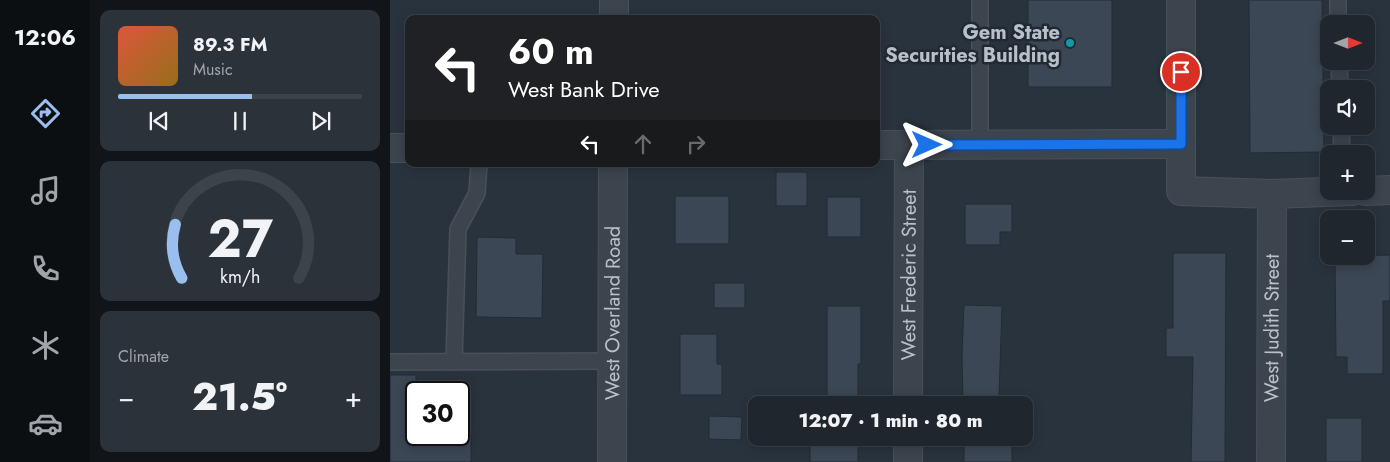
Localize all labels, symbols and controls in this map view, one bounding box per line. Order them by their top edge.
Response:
north arrow [1320,15,1375,70]
map controls [1320,15,1375,265]
place label: Gem State Securities Building [885,18,1060,70]
text: 12:06 [14,21,76,53]
text: 60 m [508,27,594,77]
text: 89.3 FM [193,31,267,58]
icon: left [425,35,490,100]
marker: Gem State Securities Building [1064,37,1076,49]
pin [1160,51,1202,93]
text: Music [193,58,233,81]
icon: arrive [1167,58,1195,86]
text: West Bank Drive [508,73,660,105]
button: sound [1320,80,1375,135]
icon: directions [28,96,63,131]
icon: previous [145,107,173,135]
icon: pause [226,107,254,135]
icon: next [307,107,335,135]
position arrow [900,118,952,170]
icon: left [576,130,604,158]
icon: ahead [629,130,657,158]
icon: right [682,130,710,158]
button: + [1320,145,1375,200]
icon: music [28,173,63,208]
street label: West Frederic Street [894,189,923,361]
text: 27 [207,201,273,277]
button: − [1320,210,1375,265]
street label: West Overland Road [598,226,627,400]
icon: phone [28,251,63,286]
street label: West Judith Street [1257,254,1286,402]
text: km/h [220,264,260,290]
icon: climate [28,328,63,363]
text: Climate [118,345,169,368]
text: 21.5° [192,369,287,424]
text: − [118,377,135,418]
text: + [345,377,362,418]
speed limit sign: 30 [405,381,470,446]
icon: car [28,406,63,441]
text: 12:07 · 1 min · 80 m [798,407,983,434]

